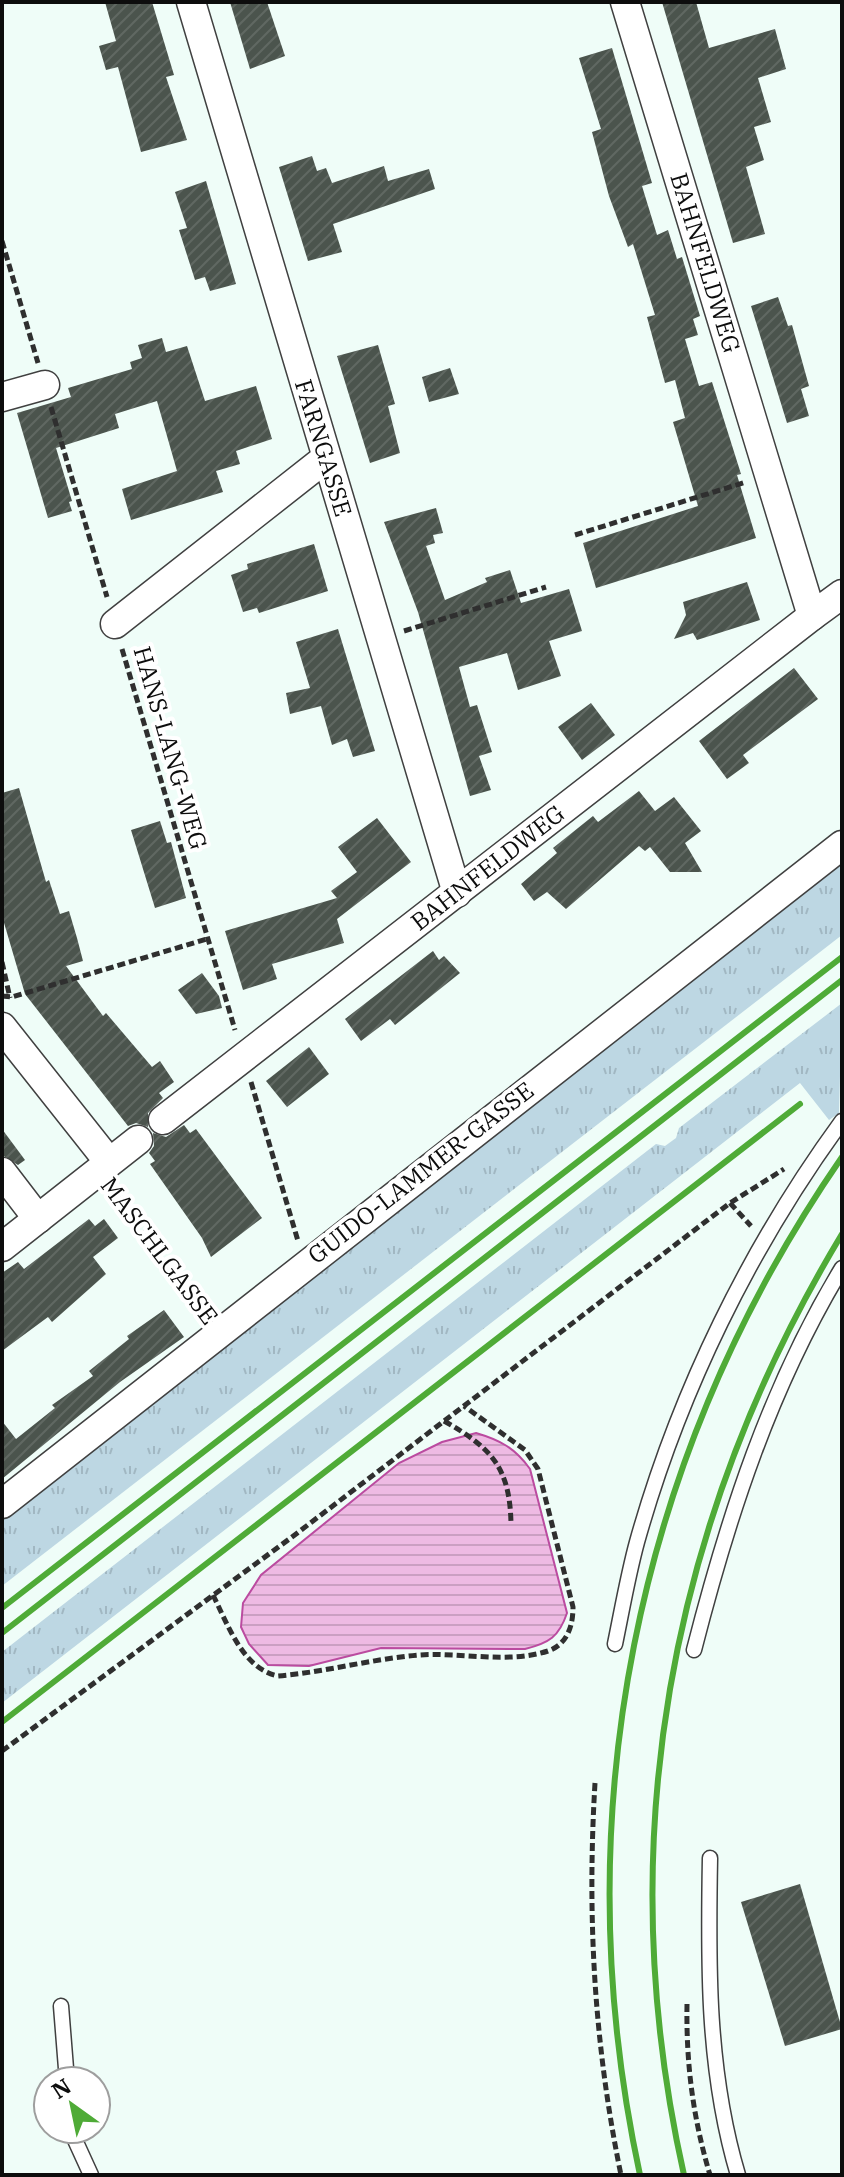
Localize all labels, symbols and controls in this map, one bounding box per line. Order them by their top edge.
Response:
street label: BAHNFELDWEG [663,169,749,357]
street label: FARNGASSE [288,375,360,520]
street label: HANS-LANG-WEG [127,642,215,853]
street label: BAHNFELDWEG [404,797,571,937]
street label: GUIDO-LAMMER-GASSE [301,1074,540,1270]
street label: MASCHLGASSE [94,1170,226,1331]
north arrow [32,2065,112,2145]
text: N [46,2071,76,2105]

